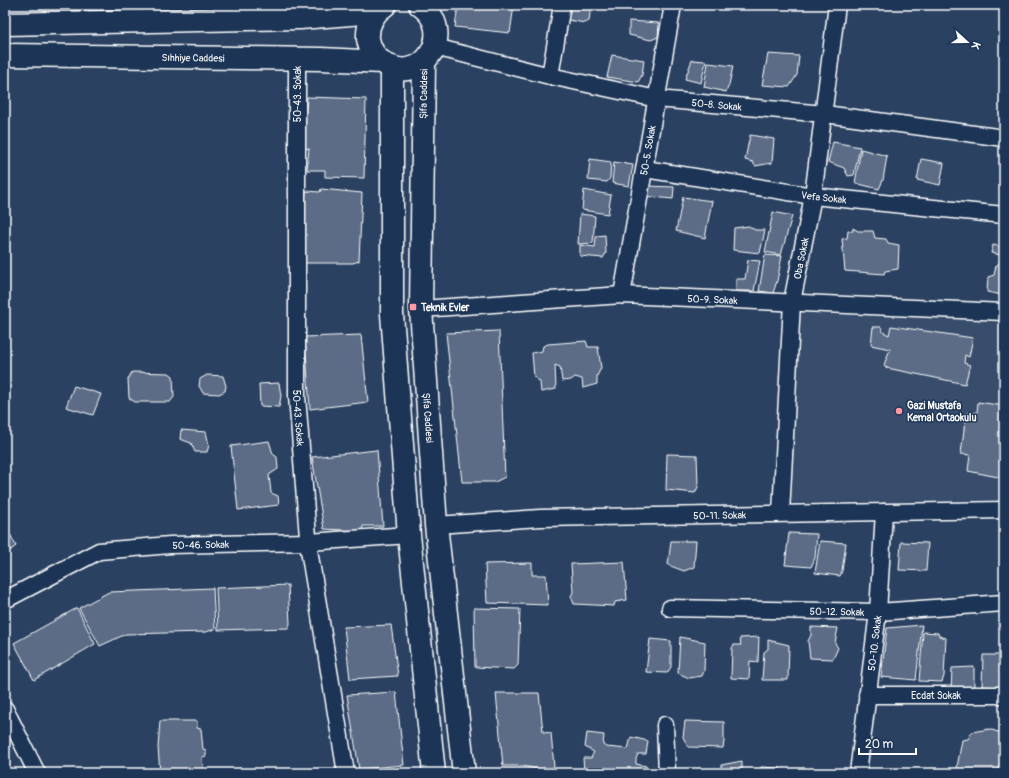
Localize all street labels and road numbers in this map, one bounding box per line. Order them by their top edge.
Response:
street label: Sıhhiye Caddesi [161,52,225,65]
street label: 50-43. Sokak [292,65,304,122]
street label: Şifa Caddesi [418,69,430,119]
street label: 50-8. Sokak [691,97,743,114]
street label: 50-5. Sokak [638,124,659,176]
street label: Vefa Sokak [800,189,848,206]
street label: Oba Sokak [792,236,812,280]
street label: 50-9. Sokak [687,293,739,307]
street label: 50-43. Sokak [290,390,306,447]
street label: Şifa Caddesi [420,392,435,443]
street label: 50-11. Sokak [693,509,747,522]
street label: 50-46. Sokak [172,539,230,552]
street label: 50-12. Sokak [810,606,865,619]
street label: 50-10. Sokak [866,614,885,672]
street label: Ecdat Sokak [911,690,962,702]

